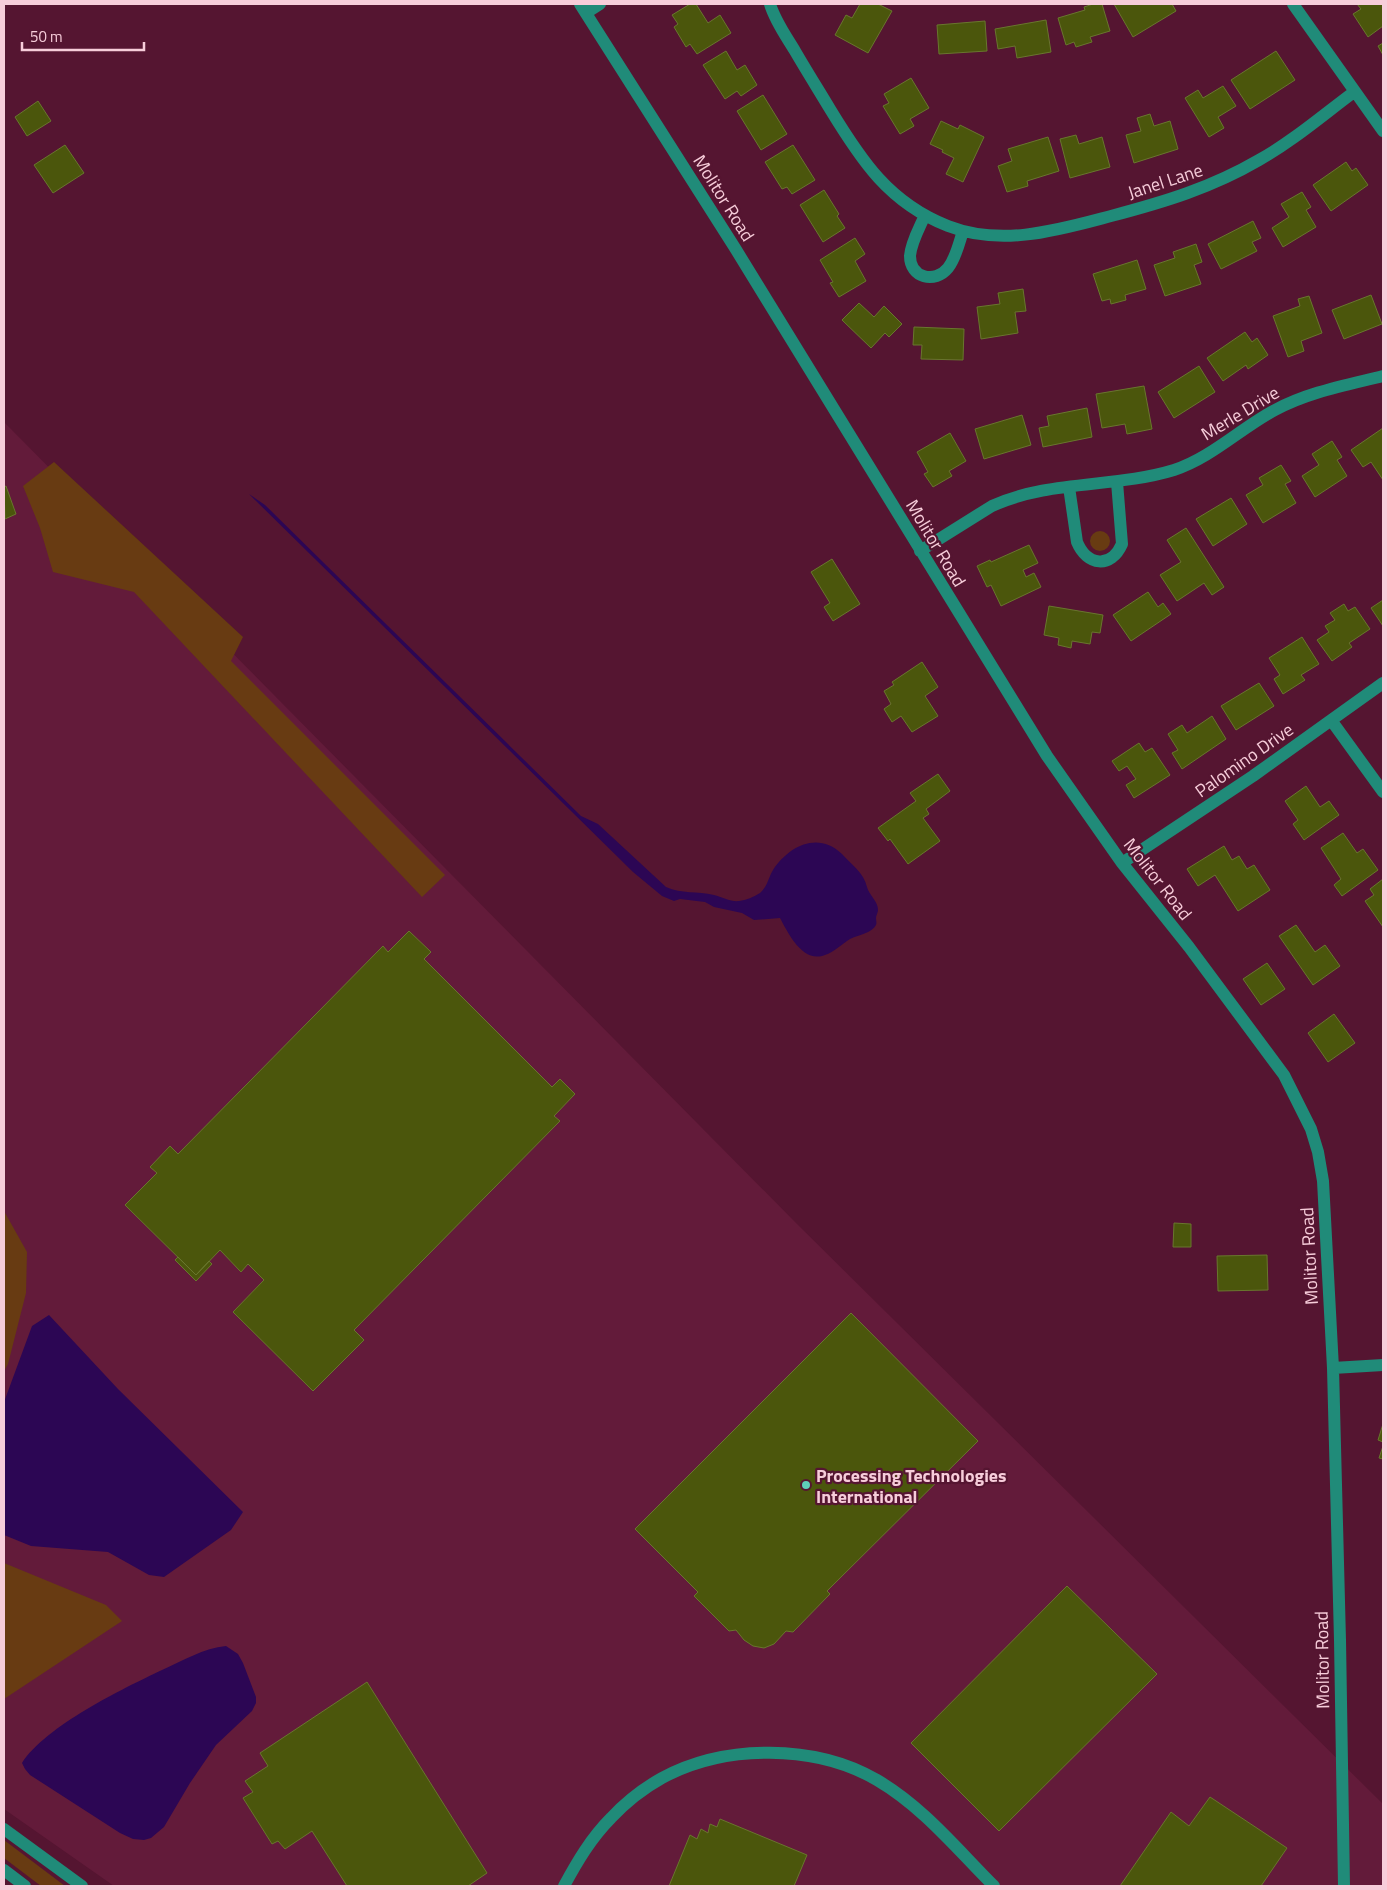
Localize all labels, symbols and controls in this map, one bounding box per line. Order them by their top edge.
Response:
scale bar [22,20,145,52]
text: 50 m [30,25,63,48]
street label: Molitor Road [687,149,761,247]
street label: Janel Lane [1124,156,1206,206]
street label: Merle Drive [1196,379,1284,447]
street label: Molitor Road [899,494,973,592]
street label: Palomino Drive [1189,716,1299,804]
street label: Molitor Road [1117,832,1199,926]
street label: Molitor Road [1293,1207,1325,1305]
place label: Processing Technologies International [816,1462,1006,1510]
marker: Processing Technologies International [800,1479,812,1491]
street label: Molitor Road [1308,1611,1336,1709]

